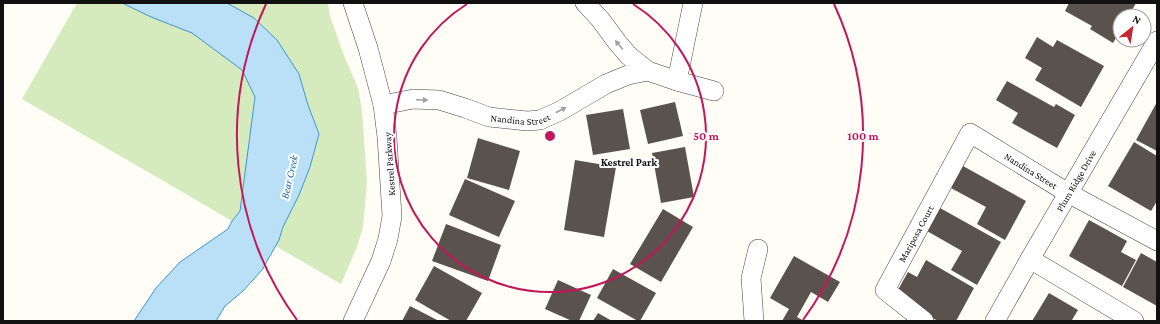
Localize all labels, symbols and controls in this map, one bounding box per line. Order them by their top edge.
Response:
north arrow [1112,8,1152,48]
text: N [1131,12,1144,27]
one-way arrow [615,40,624,51]
one-way arrow [416,96,428,103]
one-way arrow [555,107,566,114]
street label: Nandina Street [490,111,552,127]
centre of rings [543,129,557,143]
text: 50 m [693,129,720,143]
text: 100 m [847,129,880,143]
street label: Kestrel Parkway [382,131,397,196]
street label: Plum Ridge Drive [1054,148,1099,213]
street label: Nandina Street [1002,151,1060,191]
water label: Bear Creek [278,153,300,200]
district label: Kestrel Park [601,156,658,168]
street label: Mariposa Court [896,203,936,264]

